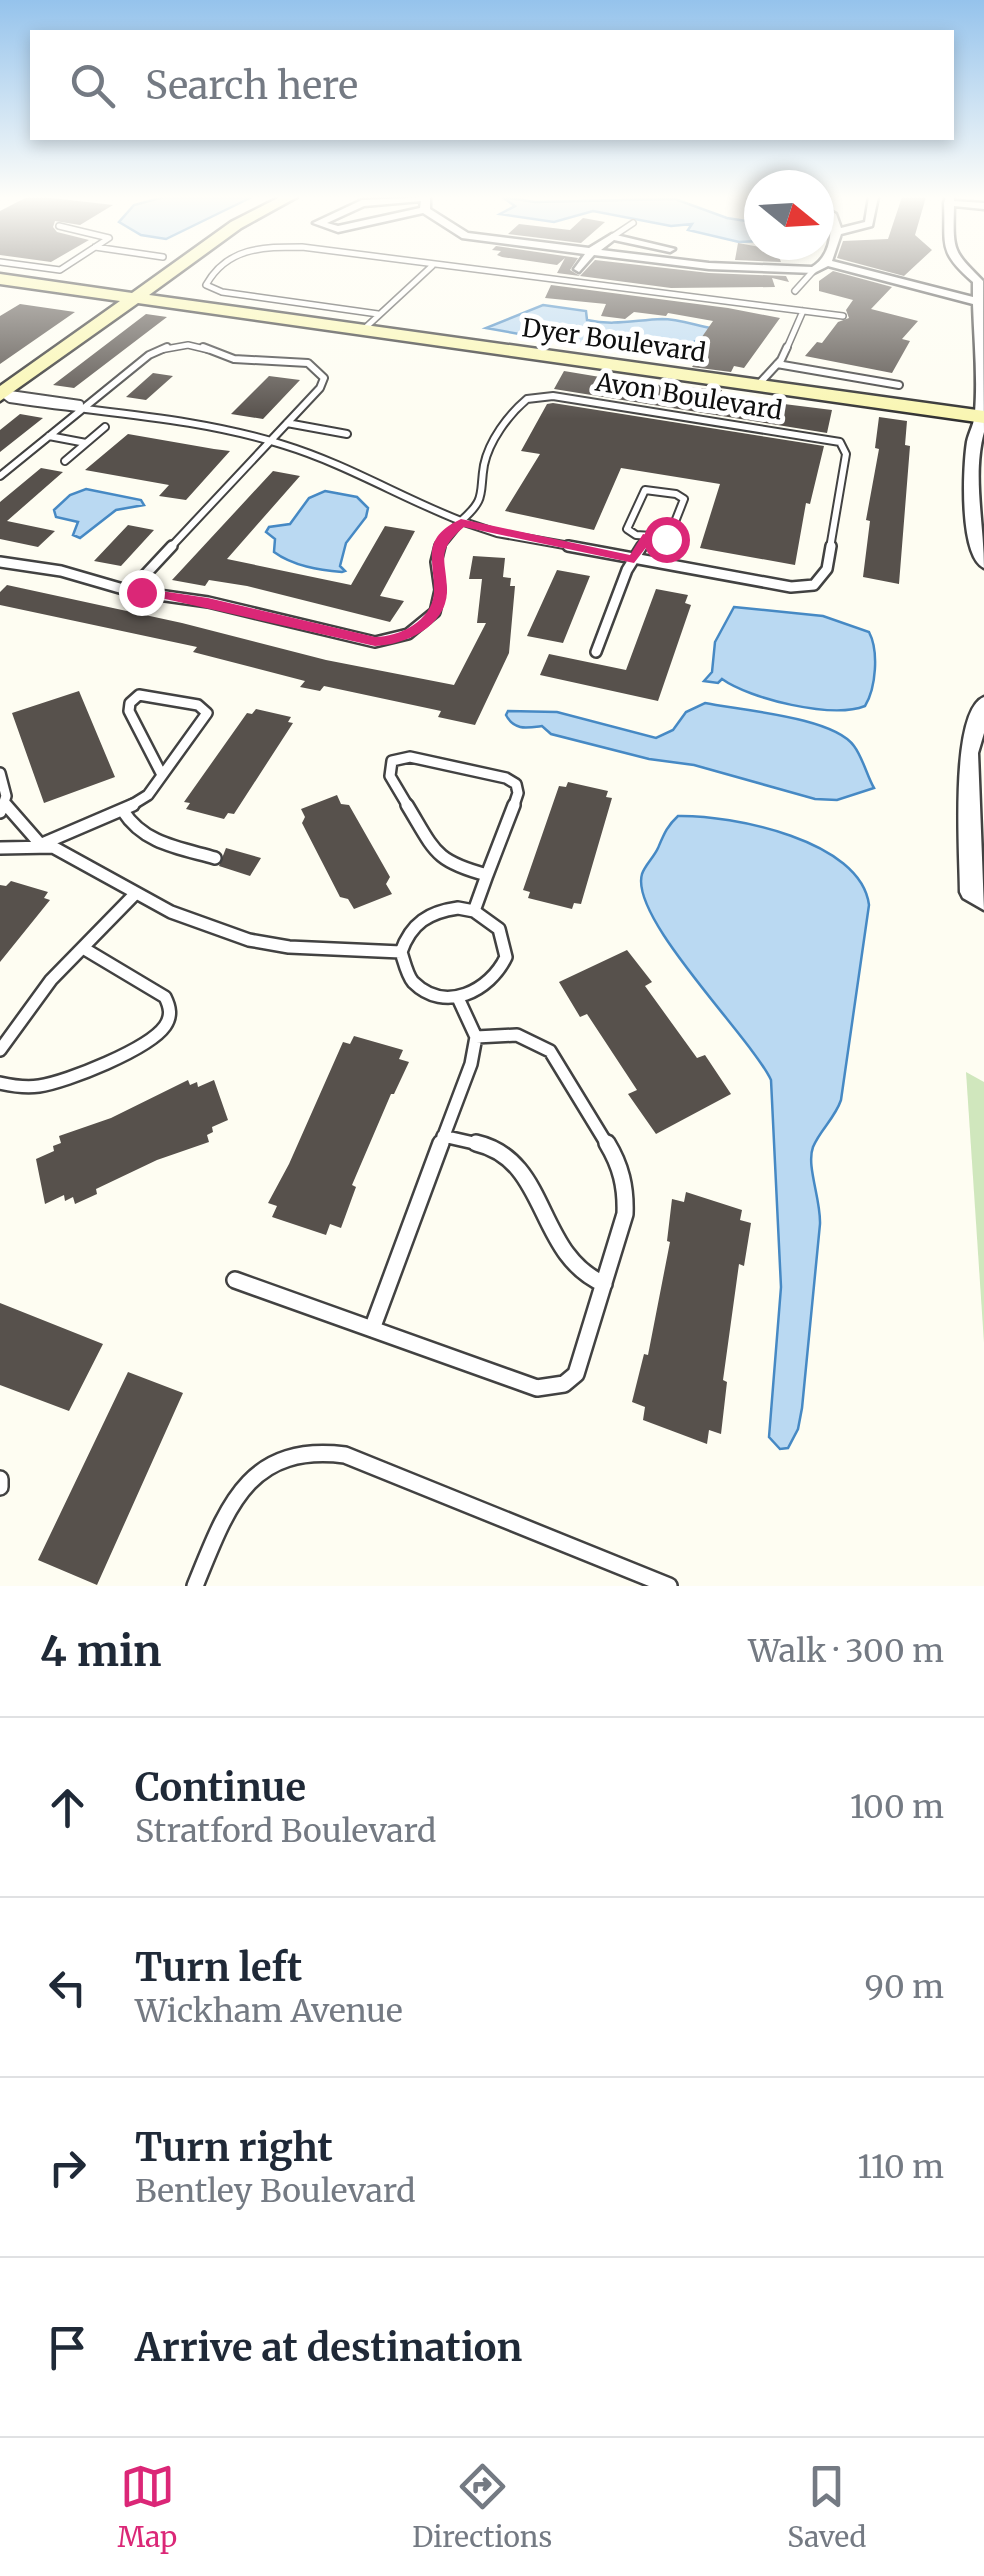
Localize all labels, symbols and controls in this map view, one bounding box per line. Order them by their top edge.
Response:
search box [30,30,954,140]
icon: search [65,58,120,113]
text: Search here [145,62,358,109]
north arrow [744,170,834,260]
street label: Dyer Boulevard [520,311,708,369]
street label: Avon Boulevard [592,365,785,427]
route start [644,517,690,563]
route end [119,570,165,616]
text: 4 min [40,1625,162,1677]
text: Walk · 300 m [748,1631,944,1671]
text: Continue [135,1764,306,1811]
icon: ahead [40,1780,95,1835]
text: 100 m [850,1787,944,1827]
text: Stratford Boulevard [135,1811,436,1851]
text: Turn left [135,1944,302,1991]
icon: left [40,1960,95,2015]
text: 90 m [865,1967,944,2007]
text: Wickham Avenue [135,1991,403,2031]
text: Turn right [135,2124,333,2171]
icon: right [40,2140,95,2195]
text: 110 m [857,2147,944,2187]
text: Bentley Boulevard [135,2171,416,2211]
icon: arrive [40,2320,95,2375]
text: Arrive at destination [135,2324,522,2371]
tab: Map [117,2459,177,2555]
tab: Directions [412,2459,552,2555]
tab: Saved [787,2459,866,2555]

